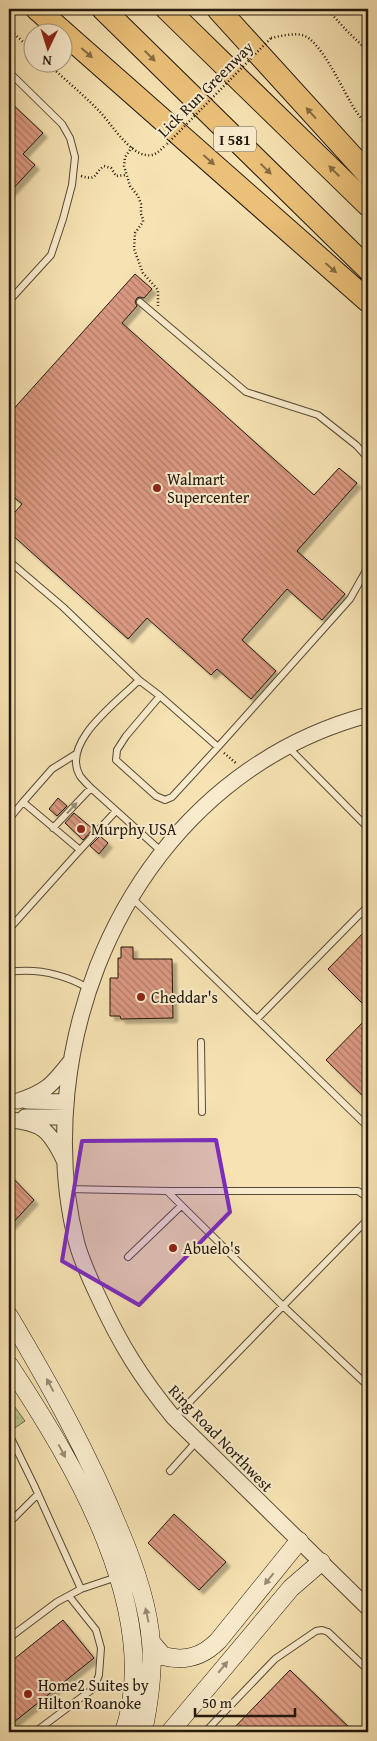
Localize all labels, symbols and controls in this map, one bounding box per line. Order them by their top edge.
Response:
north arrow [22,22,72,72]
street label: Lick Run Greenway [151,35,259,143]
one-way arrow [81,47,94,58]
one-way arrow [144,49,156,61]
text: N [41,51,52,71]
one-way arrow [306,106,317,119]
road number: I 581 [214,126,256,152]
one-way arrow [202,155,215,166]
one-way arrow [260,163,272,175]
one-way arrow [328,165,340,177]
one-way arrow [324,262,336,274]
place label: Walmart Supercenter [167,467,250,509]
marker: Walmart Supercenter [151,482,163,494]
one-way arrow [66,802,78,814]
place label: Murphy USA [91,817,177,841]
marker: Murphy USA [75,823,87,835]
place label: Cheddar's [151,985,218,1009]
marker: Cheddar's [135,991,147,1003]
place label: Abuelo's [183,1236,240,1260]
marker: Abuelo's [167,1242,179,1254]
one-way arrow [46,1378,54,1393]
street label: Ring Road Northwest [163,1379,279,1498]
one-way arrow [58,1444,66,1458]
one-way arrow [263,1572,274,1585]
one-way arrow [143,1607,151,1622]
one-way arrow [218,1661,229,1674]
place label: Home2 Suites by Hilton Roanoke [38,1673,149,1715]
scale bar [195,1686,294,1718]
marker: Home2 Suites by Hilton Roanoke [22,1688,34,1700]
text: 50 m [202,1692,233,1713]

